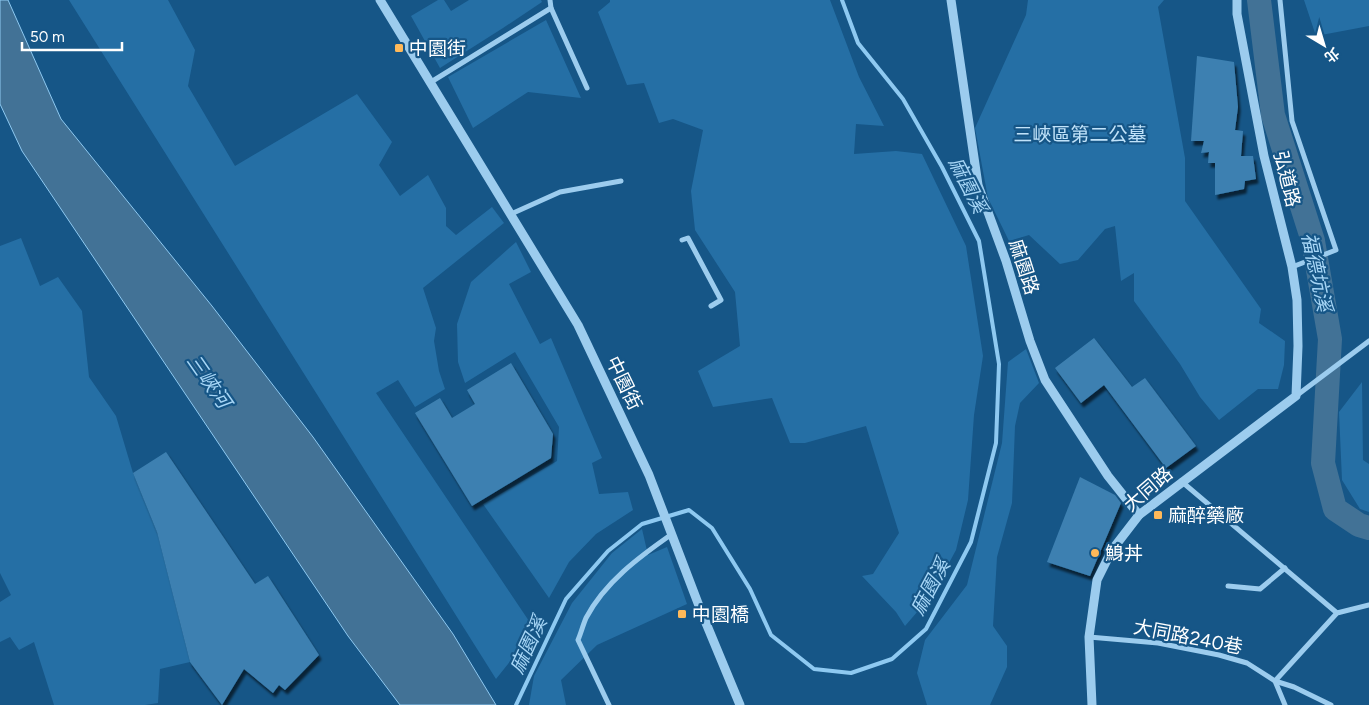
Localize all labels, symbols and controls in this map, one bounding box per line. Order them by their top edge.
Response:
scale bar [22,20,122,52]
north arrow [1299,20,1349,70]
text: 50 m [30,28,65,46]
place label: 中園街 [409,37,466,60]
marker: 中園街 [393,42,405,54]
text: 北 [1321,44,1342,66]
park label: 三峽區第二公墓 [1013,123,1147,146]
street label: 弘道路 [1269,149,1305,209]
water label: 麻園溪 [944,153,994,220]
water label: 福德坑溪 [1297,230,1338,317]
street label: 麻園路 [1004,236,1044,298]
water label: 三峽河 [182,350,238,416]
street label: 中園街 [601,352,647,414]
street label: 大同路 [1119,462,1177,516]
place label: 麻醉藥廠 [1168,504,1244,527]
marker: 麻醉藥廠 [1152,509,1164,521]
place label: 鯓丼 [1105,542,1143,565]
marker: 鯓丼 [1089,547,1101,559]
water label: 麻園溪 [905,552,956,619]
place label: 中園橋 [692,603,749,626]
marker: 中園橋 [676,608,688,620]
water label: 麻園溪 [504,610,553,677]
street label: 大同路240巷 [1132,615,1244,659]

